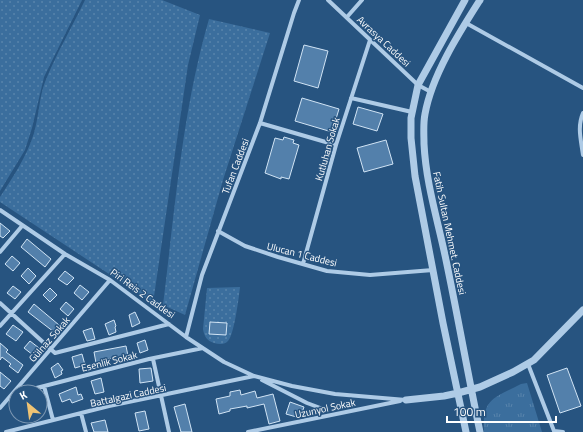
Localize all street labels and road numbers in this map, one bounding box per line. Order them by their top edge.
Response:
street label: Avrasya Caddesi [353,13,414,70]
street label: Kutluhan Sokak [311,116,344,183]
street label: Tufan Caddesi [218,136,253,196]
street label: Fatih Sultan Mehmet. Caddesi [429,170,470,296]
street label: Ulucan 1 Caddesi [265,239,338,270]
street label: Piri Reis 2 Caddesi [107,265,178,322]
street label: Gülnaz Sokak [25,313,74,365]
street label: Esenlik Sokak [79,347,139,376]
street label: Battalgazi Caddesi [89,380,168,411]
street label: Uzunyol Sokak [294,395,357,422]

